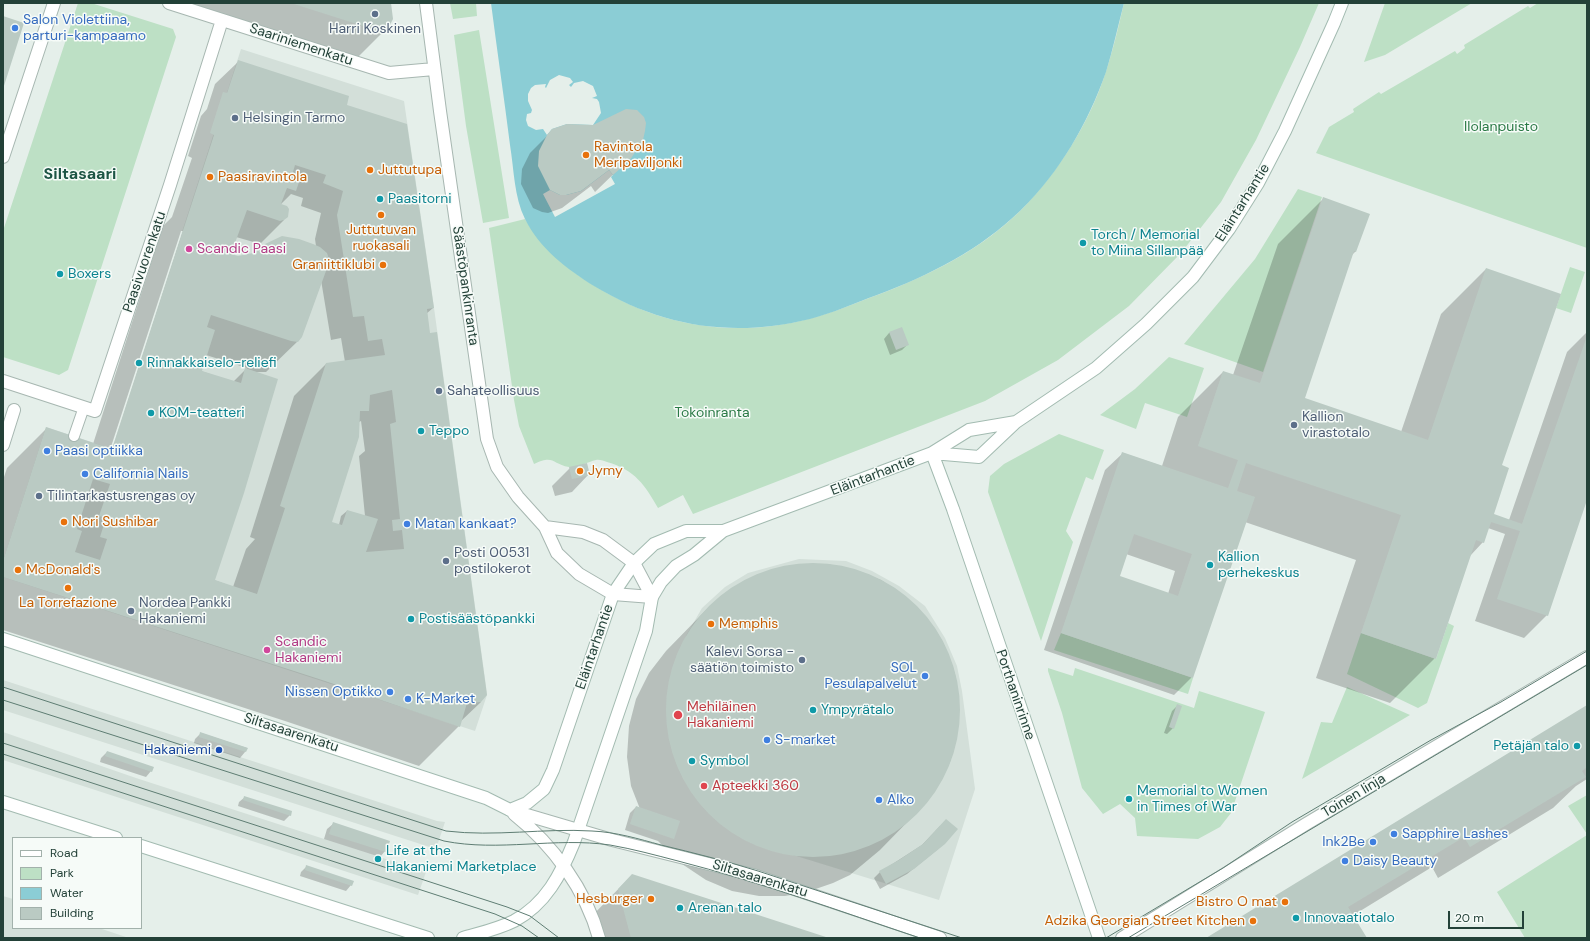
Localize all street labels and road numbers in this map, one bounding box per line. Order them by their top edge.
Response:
street label: Saariniemenkatu [247,20,355,70]
street label: Eläintarhantie [1212,161,1274,245]
street label: Paasivuorenkatu [120,209,170,315]
street label: Säästöpankinranta [448,225,482,347]
street label: Eläintarhantie [829,452,917,500]
street label: Eläintarhantie [573,602,617,692]
street label: Porthaninrinne [992,648,1038,742]
street label: Siltasaarenkatu [241,710,341,756]
street label: Toinen linja [1319,770,1389,822]
street label: Siltasaarenkatu [710,857,810,901]

